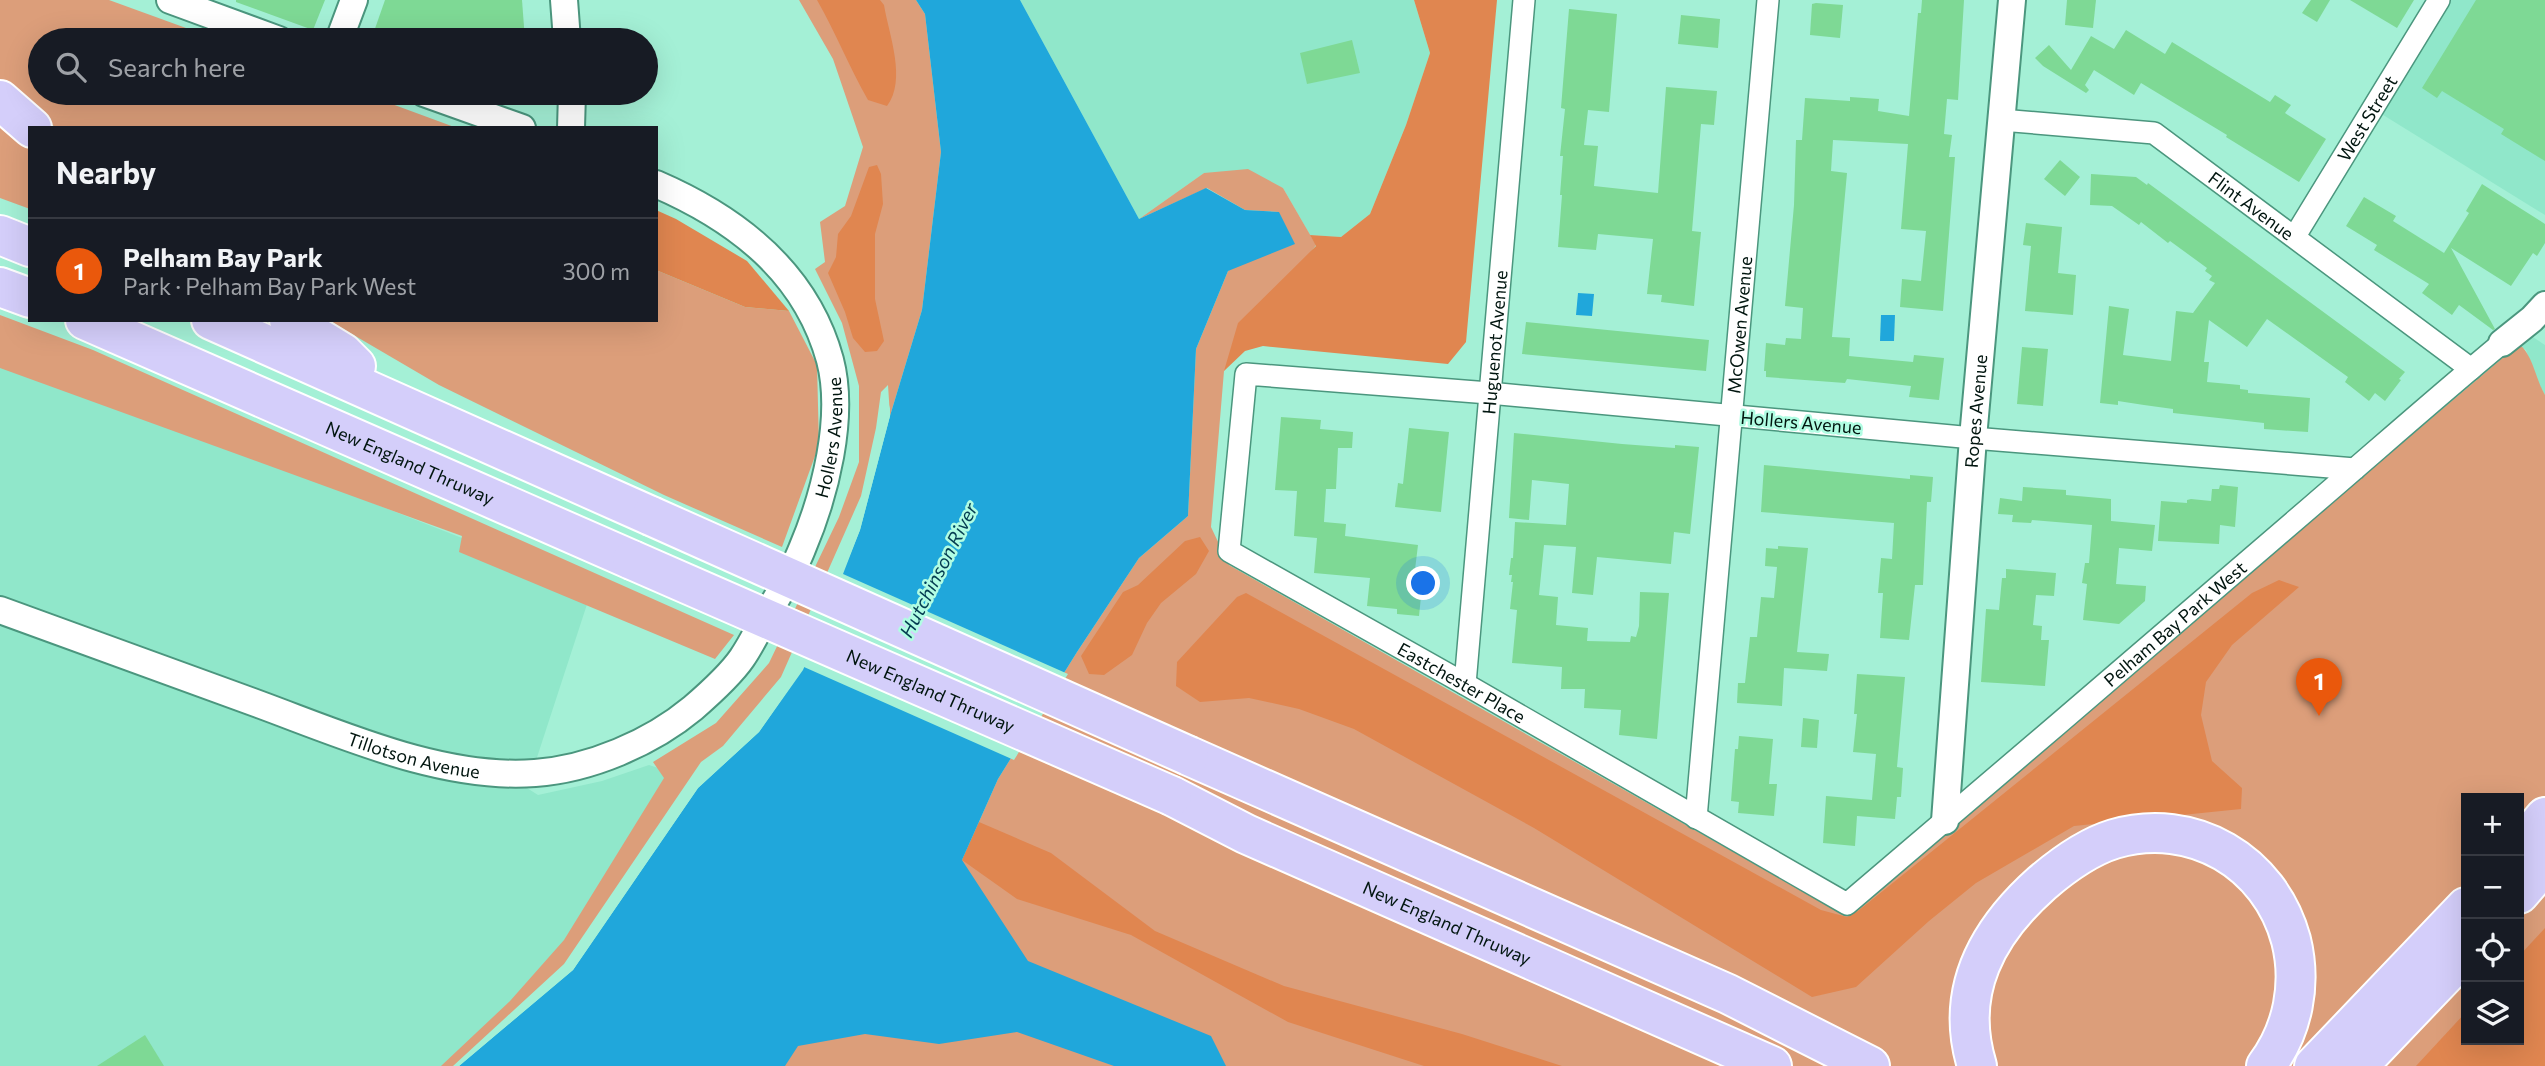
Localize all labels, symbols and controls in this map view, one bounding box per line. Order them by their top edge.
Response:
search box [28,28,658,105]
icon: search [52,48,90,86]
text: Search here [108,51,246,82]
street label: West Street [2332,71,2401,165]
text: Nearby [56,153,156,190]
street label: Flint Avenue [2204,167,2298,244]
text: Pelham Bay Park [123,241,323,272]
street label: McOwen Avenue [1722,255,1756,395]
text: 1 [74,257,84,285]
text: 300 m [562,257,630,285]
street label: Huguenot Avenue [1477,269,1512,415]
text: Park · Pelham Bay Park West [123,272,416,300]
street label: Ropes Avenue [1960,353,1991,469]
street label: Hollers Avenue [810,376,846,500]
street label: Hollers Avenue [1740,406,1862,438]
street label: New England Thruway [323,416,498,509]
water label: Hutchinson River [894,498,982,641]
street label: Pelham Bay Park West [2099,556,2251,691]
your location [1406,566,1440,600]
street label: Eastchester Place [1394,637,1529,727]
street label: New England Thruway [843,644,1018,737]
pin: 1 [2296,658,2342,716]
street label: Tillotson Avenue [345,727,481,783]
map controls [2461,793,2524,1045]
button: + [2461,793,2524,856]
button: − [2461,856,2524,919]
street label: New England Thruway [1360,876,1535,969]
button: locate [2461,919,2524,982]
button: layers [2461,982,2524,1045]

